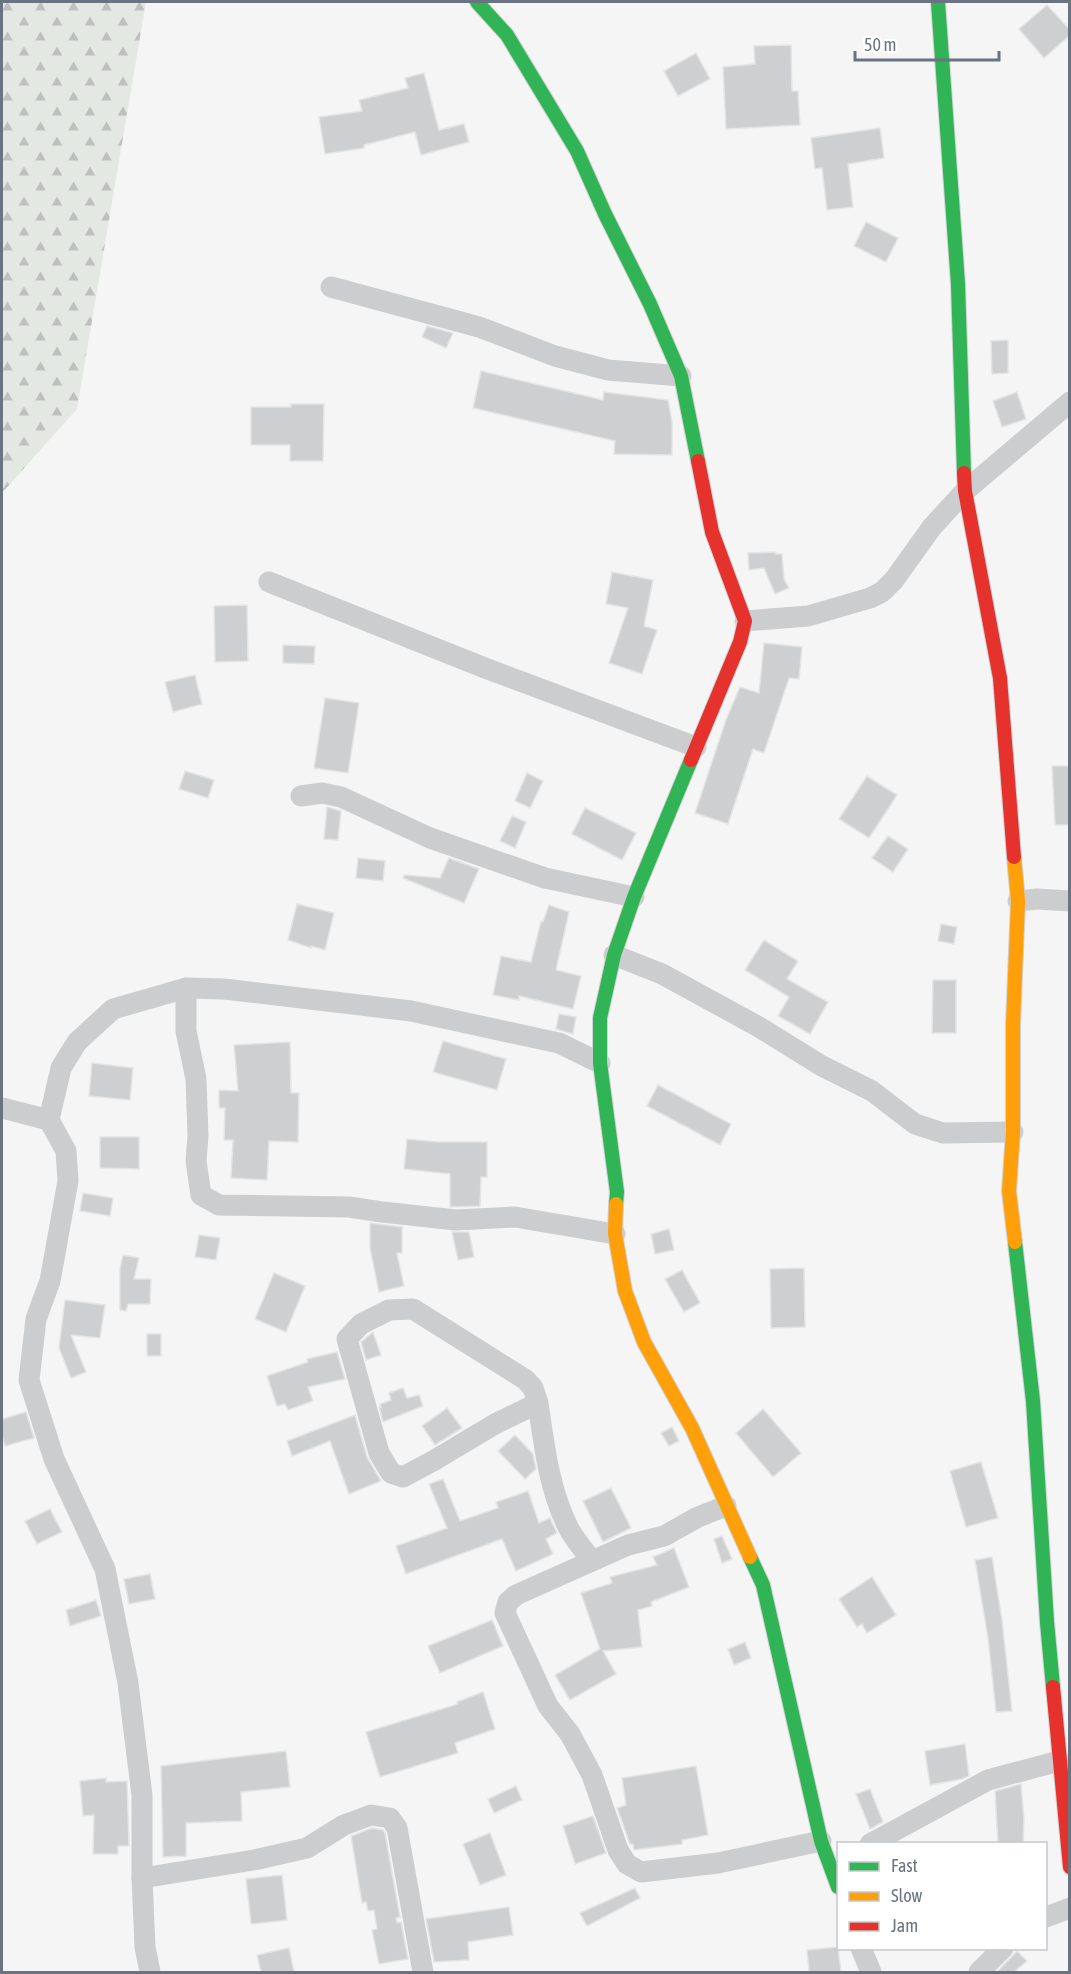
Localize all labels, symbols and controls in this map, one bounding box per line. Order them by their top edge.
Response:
scale bar [855,24,999,62]
text: 50 m [864,34,896,55]
legend [837,1842,1047,1950]
text: Fast [891,1855,918,1876]
text: Slow [891,1885,922,1906]
text: Jam [891,1915,918,1936]

